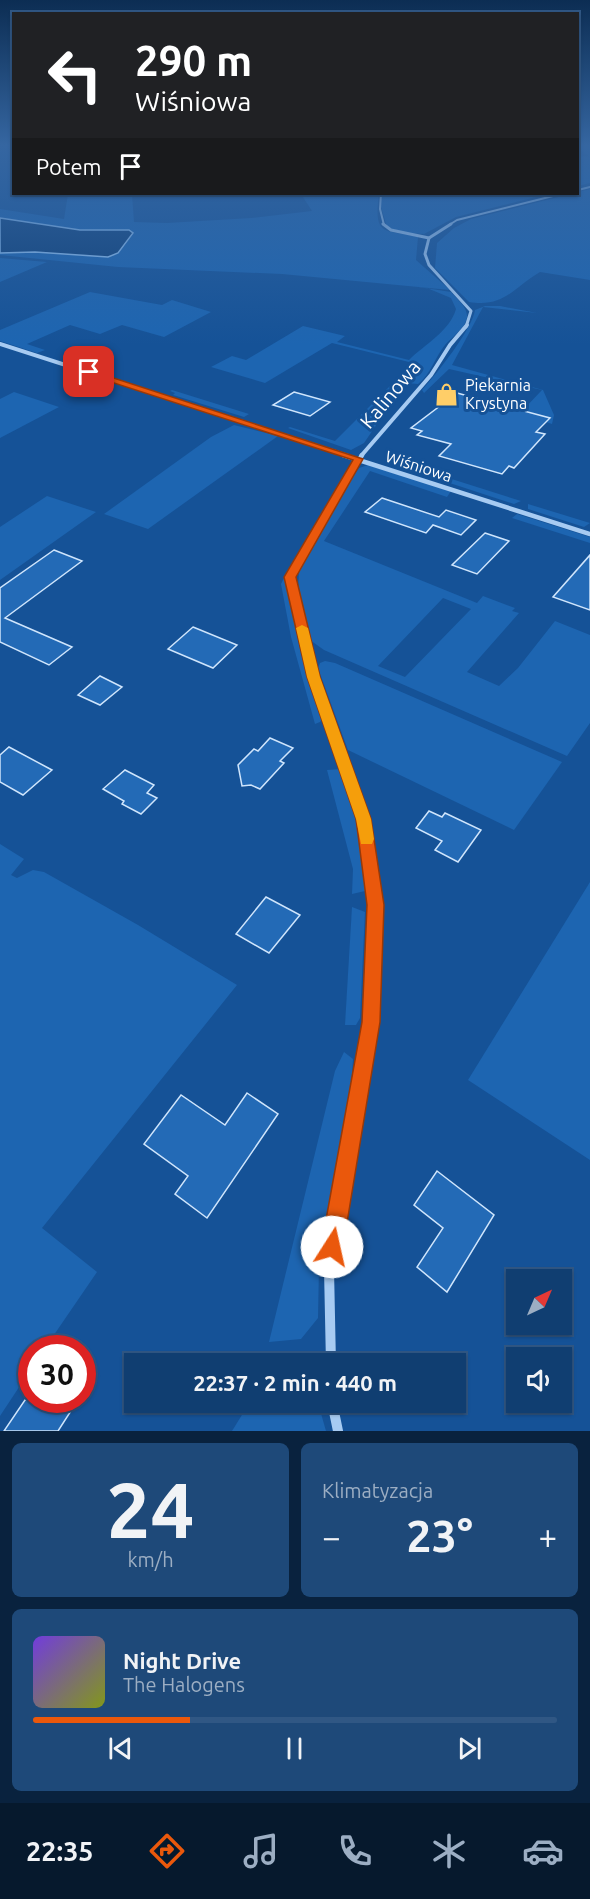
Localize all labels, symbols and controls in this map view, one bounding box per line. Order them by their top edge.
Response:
icon: left [36,36,114,114]
text: 290 m [135,37,252,84]
text: Wiśniowa [135,86,251,116]
icon: arrive [114,150,147,183]
text: Potem [36,154,102,179]
pin [63,346,114,397]
icon: arrive [72,355,105,388]
street label: Kalinowa [355,355,425,433]
place label: Piekarnia Krystyna [465,376,531,412]
shop icon: Piekarnia Krystyna [434,381,460,407]
street label: Wiśniowa [383,447,455,485]
position arrow [300,1215,364,1279]
north arrow [506,1269,572,1335]
map controls [506,1269,572,1413]
speed limit sign: 30 [18,1335,96,1413]
button: sound [506,1347,572,1413]
text: 22:37 · 2 min · 440 m [193,1370,397,1395]
text: 24 [107,1465,194,1553]
text: Klimatyzacja [322,1479,433,1502]
text: 23° [406,1510,473,1561]
text: − [322,1518,341,1555]
text: + [538,1518,557,1555]
text: km/h [127,1548,174,1571]
text: Night Drive [123,1648,241,1673]
text: The Halogens [123,1673,245,1696]
icon: previous [104,1732,137,1765]
icon: pause [278,1732,311,1765]
icon: next [453,1732,486,1765]
icon: directions [146,1830,188,1872]
icon: music [240,1830,282,1872]
icon: phone [334,1830,376,1872]
icon: climate [428,1830,470,1872]
icon: car [522,1830,564,1872]
text: 22:35 [26,1836,94,1866]

